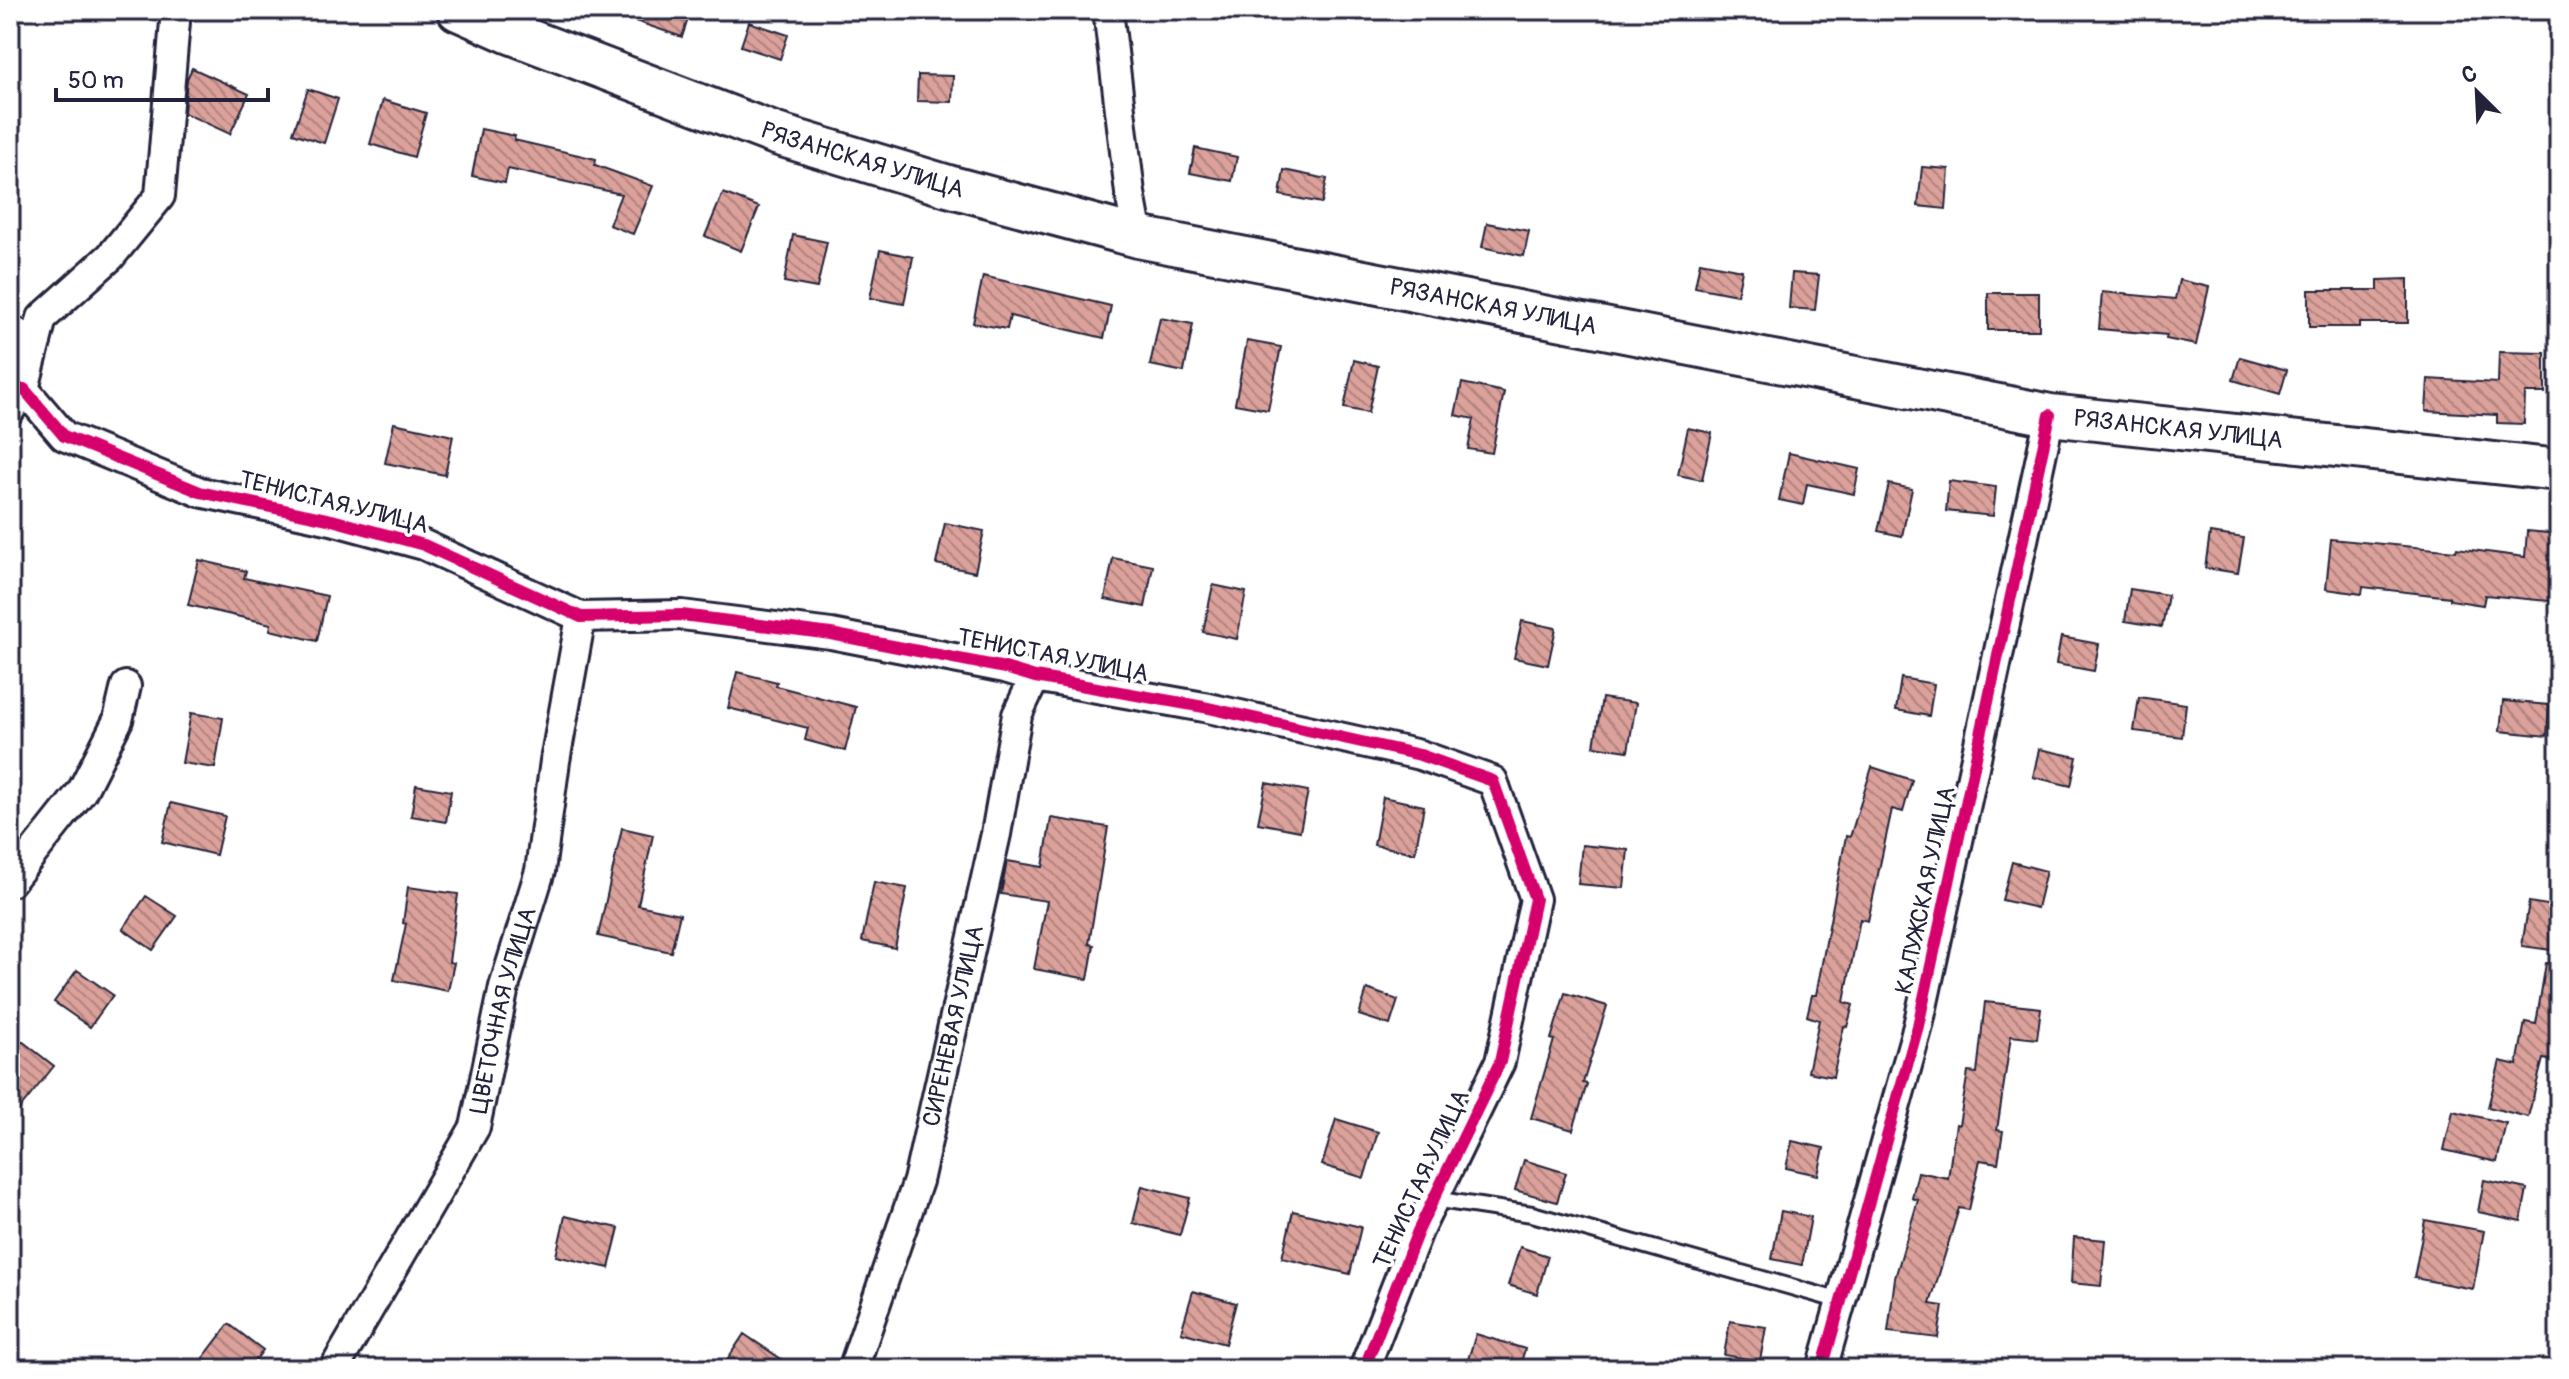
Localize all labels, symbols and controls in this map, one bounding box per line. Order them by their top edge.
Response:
scale bar [56,52,268,102]
north arrow [2437,52,2517,132]
text: С [2457,59,2482,90]
text: 50 m [68,66,124,95]
street label: РЯЗАНСКАЯ УЛИЦА [757,116,967,205]
street label: РЯЗАНСКАЯ УЛИЦА [1387,273,1599,341]
street label: РЯЗАНСКАЯ УЛИЦА [2072,404,2284,455]
street label: ТЕНИСТАЯ УЛИЦА [236,465,432,540]
street label: ТЕНИСТАЯ УЛИЦА [955,623,1151,688]
street label: КАЛУЖСКАЯ УЛИЦА [1889,784,1962,997]
street label: ЦВЕТОЧНАЯ УЛИЦА [464,904,543,1116]
street label: СИРЕНЕВАЯ УЛИЦА [917,922,990,1129]
street label: ТЕНИСТАЯ УЛИЦА [1367,1085,1476,1273]

